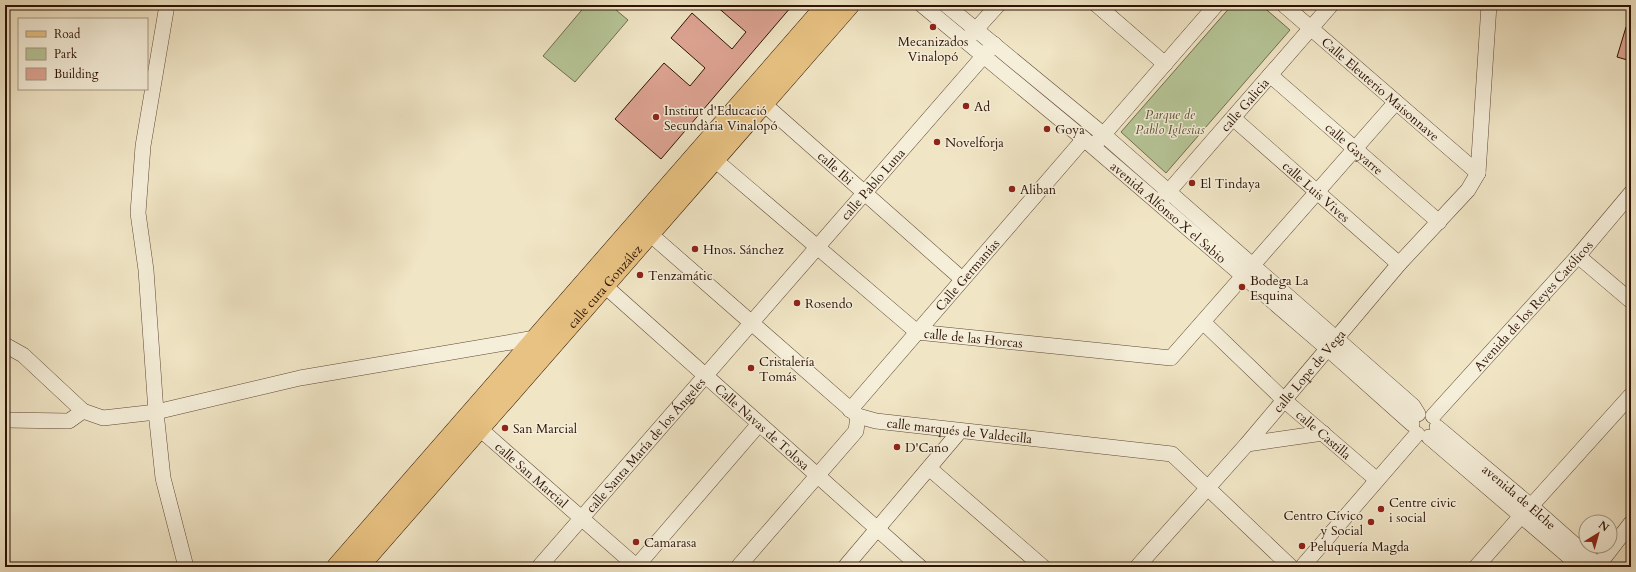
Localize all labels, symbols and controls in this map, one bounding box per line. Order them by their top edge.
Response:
legend [18,18,148,90]
marker: Mecanizados Vinalopó [928,22,938,32]
text: Road [54,26,81,42]
place label: Mecanizados Vinalopó [898,33,968,66]
street label: Calle Eleuterio Maisonnave [1317,33,1443,146]
text: Park [54,46,78,62]
text: Building [54,66,99,82]
street label: calle Galicia [1217,74,1274,136]
place label: Ad [974,98,990,116]
marker: Ad [961,101,971,111]
place label: Institut d'Educació Secundària Vinalopó [664,102,777,135]
park label: Parque de Pablo Iglesias [1135,106,1205,139]
marker: Institut d'Educació Secundària Vinalopó [651,112,661,122]
street label: calle Gayarre [1321,119,1387,180]
place label: Goya [1055,121,1085,139]
marker: Goya [1042,124,1052,134]
place label: Novelforja [945,134,1004,152]
marker: Novelforja [932,137,942,147]
street label: calle Pablo Luna [837,144,910,224]
street label: calle Ibi [813,147,857,189]
street label: avenida Alfonso X el Sabio [1106,158,1230,268]
street label: calle Luis Vives [1278,158,1353,227]
place label: El Tindaya [1200,175,1261,193]
marker: El Tindaya [1187,178,1197,188]
place label: Aliban [1020,181,1057,199]
marker: Aliban [1007,184,1017,194]
street label: Calle Germanías [931,235,1004,315]
street label: Avenida de los Reyes Católicos [1470,237,1597,375]
street label: calle cura González [564,241,647,332]
place label: Hnos. Sánchez [703,241,784,259]
marker: Hnos. Sánchez [690,244,700,254]
place label: Tenzamátic [648,267,713,285]
marker: Tenzamátic [635,270,645,280]
place label: Bodega La Esquina [1250,272,1309,305]
marker: Bodega La Esquina [1237,282,1247,292]
place label: Rosendo [805,295,853,313]
marker: Rosendo [792,298,802,308]
street label: calle de las Horcas [923,325,1024,353]
street label: calle Lope de Vega [1269,326,1350,417]
place label: Cristalería Tomás [759,353,815,386]
marker: Cristalería Tomás [746,363,756,373]
street label: calle Santa María de los Ángeles [582,374,710,517]
street label: Calle Navas de Tolosa [710,380,813,475]
street label: calle Castilla [1292,406,1355,464]
street label: calle marqués de Valdecilla [886,414,1033,448]
place label: San Marcial [513,420,578,438]
marker: San Marcial [500,423,510,433]
street label: calle San Marcial [491,438,572,513]
place label: D'Cano [905,439,949,457]
marker: D'Cano [892,442,902,452]
street label: avenida de Elche [1478,461,1560,534]
place label: Centre civic i social [1389,494,1456,527]
marker: Centre civic i social [1376,504,1386,514]
place label: Centro Cívico y Social [1284,507,1364,540]
north arrow [1578,514,1618,554]
marker: Centro Cívico y Social [1366,517,1376,527]
text: N [1595,518,1612,536]
place label: Camarasa [644,534,697,552]
marker: Camarasa [631,537,641,547]
place label: Peluquería Magda [1310,538,1410,556]
marker: Peluquería Magda [1297,541,1307,551]

